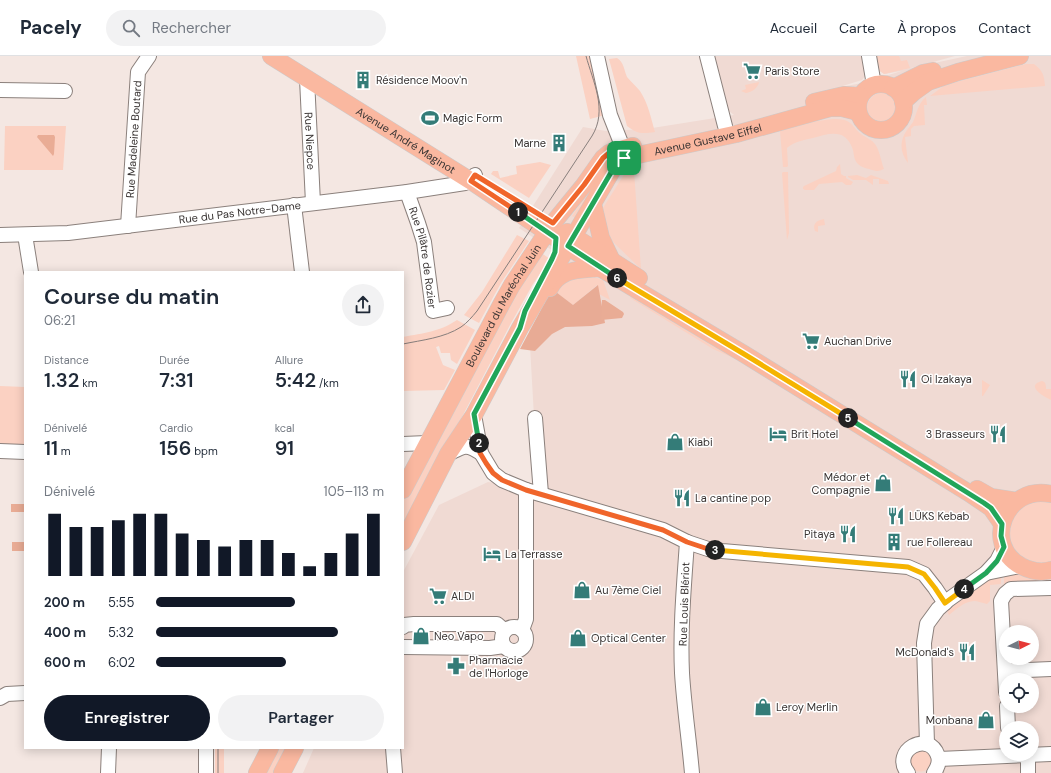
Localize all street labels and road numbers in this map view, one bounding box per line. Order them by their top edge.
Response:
street label: Rue Madeleine Boutard [123,80,144,198]
street label: Avenue André Maginot [353,104,458,177]
street label: Rue Niepce [302,112,318,170]
street label: Avenue Gustave Eiffel [653,120,763,158]
street label: Rue du Pas Notre-Dame [178,198,301,227]
street label: Rue Pilâtre de Rozier [406,205,440,309]
street label: Boulevard du Maréchal Juin [462,241,544,369]
street label: Rue Louis Blériot [676,562,692,646]

